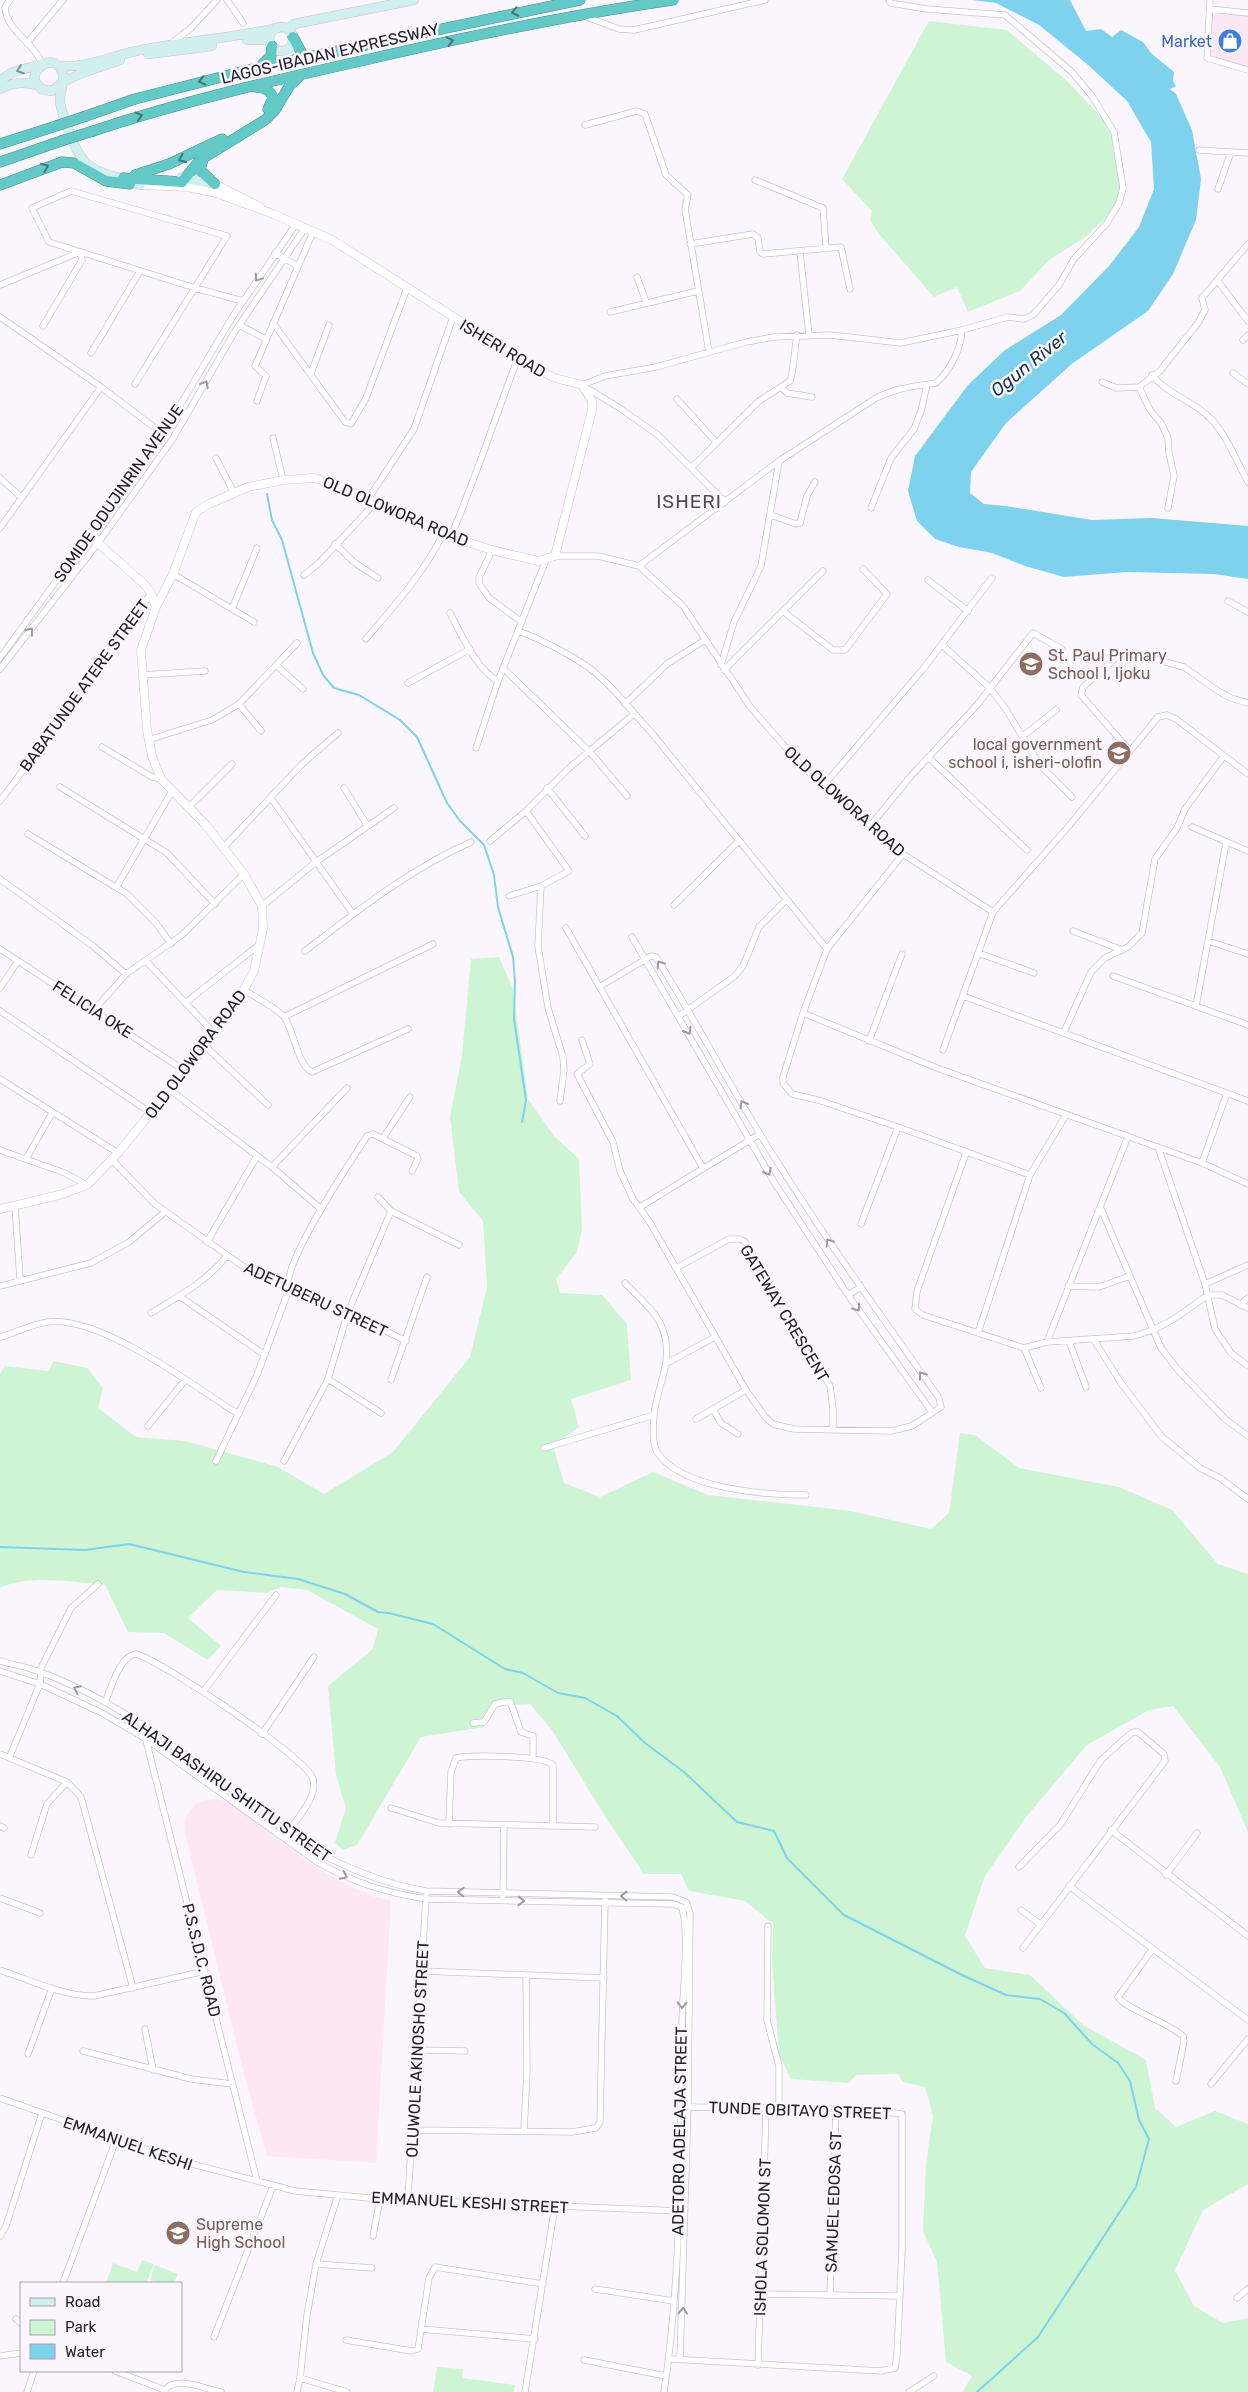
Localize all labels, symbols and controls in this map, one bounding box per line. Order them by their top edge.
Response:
one-way arrow [510,7,519,17]
street label: LAGOS-IBADAN EXPRESSWAY [219,19,441,88]
shop icon: Market [1217,28,1243,54]
place label: Market [1161,32,1212,51]
one-way arrow [446,36,455,47]
one-way arrow [16,64,25,74]
one-way arrow [198,75,207,86]
one-way arrow [135,111,143,121]
one-way arrow [178,152,187,163]
one-way arrow [40,163,49,173]
one-way arrow [255,273,264,282]
street label: ISHERI ROAD [456,315,549,382]
water label: Ogun River [986,326,1072,401]
one-way arrow [199,381,209,390]
street label: SOMIDE ODUJINRIN AVENUE [50,401,187,586]
street label: OLD OLOWORA ROAD [320,472,471,551]
district label: ISHERI [656,490,722,513]
street label: BABATUNDE ATERE STREET [16,596,153,775]
one-way arrow [24,628,32,637]
place label: St. Paul Primary School I, Ijoku [1048,646,1167,683]
school or university icon: St. Paul Primary School I, Ijoku [1018,651,1044,677]
place label: local government school i, isheri-olofin [948,735,1102,772]
school or university icon: local government school i, isheri-olofin [1106,740,1132,766]
street label: OLD OLOWORA ROAD [780,742,909,861]
one-way arrow [657,960,667,969]
street label: FELICIA OKE [49,976,136,1042]
street label: OLD OLOWORA ROAD [141,986,250,1122]
one-way arrow [681,1026,691,1035]
one-way arrow [739,1101,749,1110]
one-way arrow [762,1167,772,1176]
one-way arrow [826,1238,836,1247]
street label: GATEWAY CRESCENT [736,1241,833,1385]
street label: ADETUBERU STREET [241,1258,391,1341]
one-way arrow [851,1302,860,1312]
one-way arrow [920,1372,928,1381]
one-way arrow [73,1685,82,1695]
street label: ALHAJI BASHIRU SHITTU STREET [119,1707,335,1866]
one-way arrow [339,1870,348,1880]
one-way arrow [457,1887,465,1898]
one-way arrow [620,1891,628,1902]
one-way arrow [517,1896,525,1907]
street label: P.S.S.D.C. ROAD [178,1901,225,2019]
street label: OLUWOLE AKINOSHO STREET [402,1940,433,2158]
one-way arrow [677,2001,687,2009]
street label: ADETORO ADELAJA STREET [668,2026,691,2236]
street label: TUNDE OBITAYO STREET [708,2098,892,2123]
street label: EMMANUEL KESHI [61,2112,195,2175]
street label: SAMUEL EDOSA ST [822,2131,845,2273]
street label: ISHOLA SOLOMON ST [750,2158,775,2316]
street label: EMMANUEL KESHI STREET [371,2188,569,2217]
place label: Supreme High School [196,2215,285,2252]
school or university icon: Supreme High School [165,2220,191,2246]
legend [20,2282,182,2372]
text: Road [65,2293,101,2311]
one-way arrow [677,2306,688,2314]
text: Park [65,2318,96,2336]
text: Water [65,2343,105,2361]

